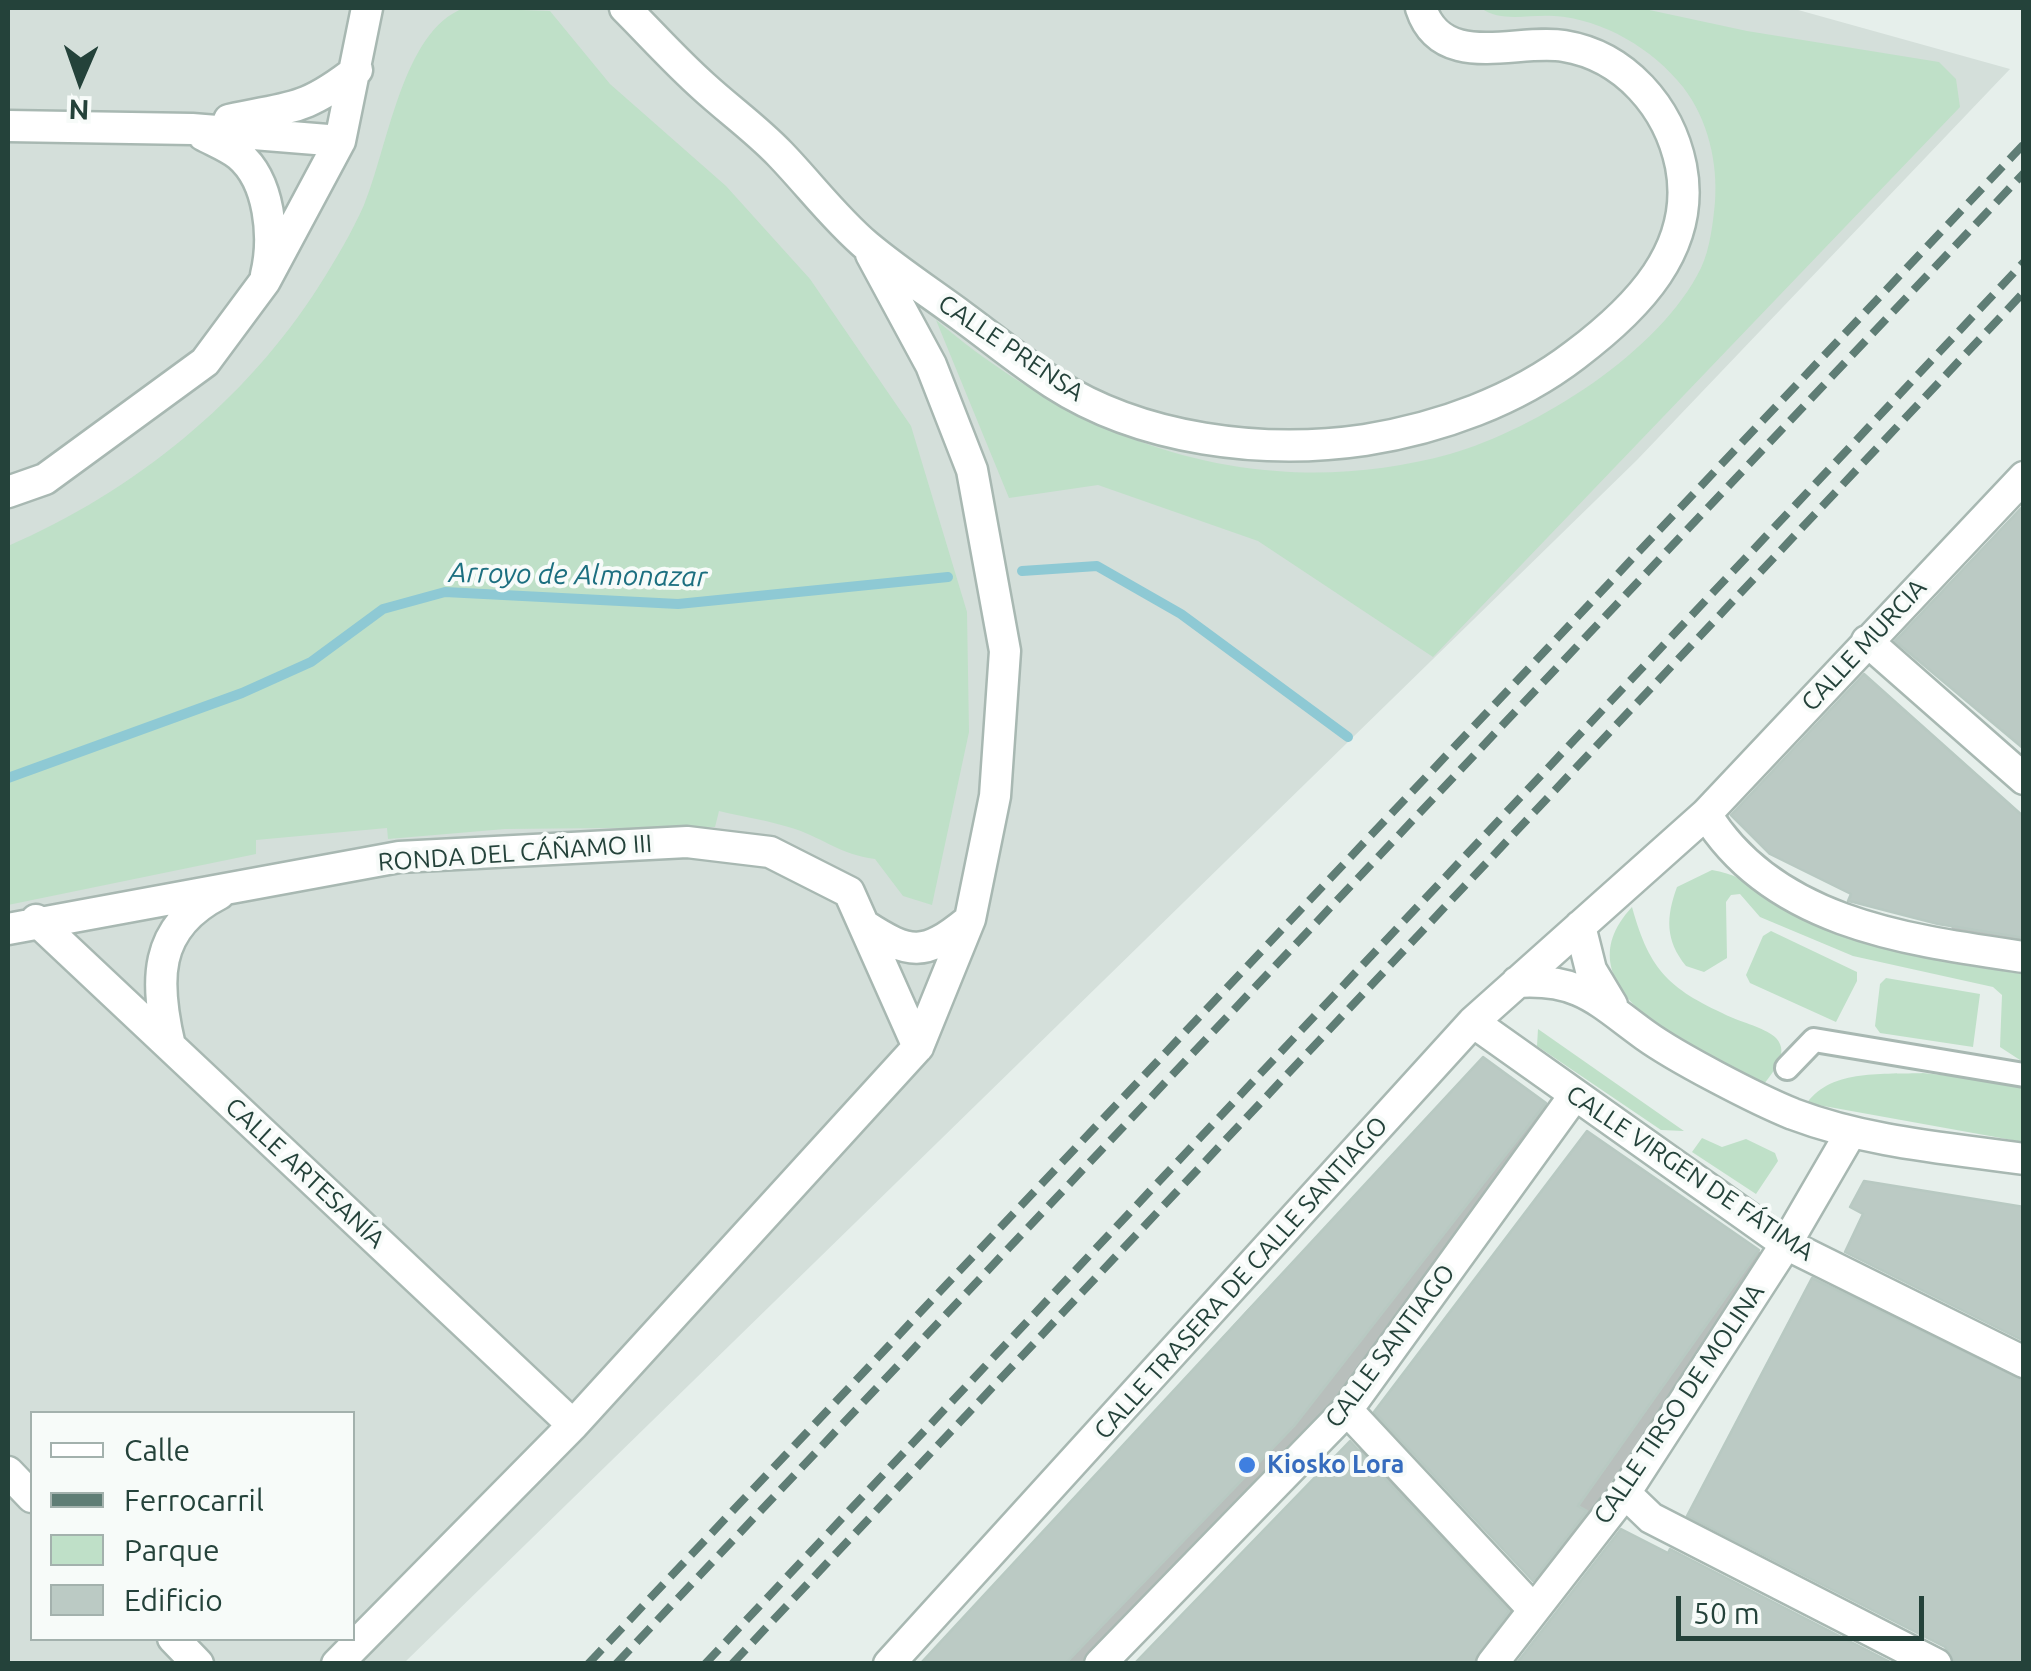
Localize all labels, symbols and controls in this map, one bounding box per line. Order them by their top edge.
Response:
north arrow [30,30,130,130]
text: N [68,95,90,126]
street label: CALLE PRENSA [933,288,1089,408]
water label: Arroyo de Almonazar [448,556,708,594]
street label: CALLE MURCIA [1795,573,1933,717]
street label: RONDA DEL CÁÑAMO III [377,828,653,878]
street label: CALLE VIRGEN DE FÁTIMA [1561,1079,1819,1267]
street label: CALLE ARTESANÍA [219,1091,391,1255]
street label: CALLE TRASERA DE CALLE SANTIAGO [1088,1110,1394,1446]
street label: CALLE SANTIAGO [1319,1258,1461,1434]
street label: CALLE TIRSO DE MOLINA [1587,1278,1771,1530]
legend [30,1411,355,1641]
text: Calle [124,1433,190,1467]
place label: Kiosko Lora [1267,1450,1404,1480]
marker: Kiosko Lora [1236,1454,1258,1476]
text: Ferrocarril [124,1483,264,1517]
text: Parque [124,1533,220,1567]
scale bar [1681,1576,1928,1638]
text: Edificio [124,1583,223,1617]
text: 50 m [1693,1596,1760,1630]

